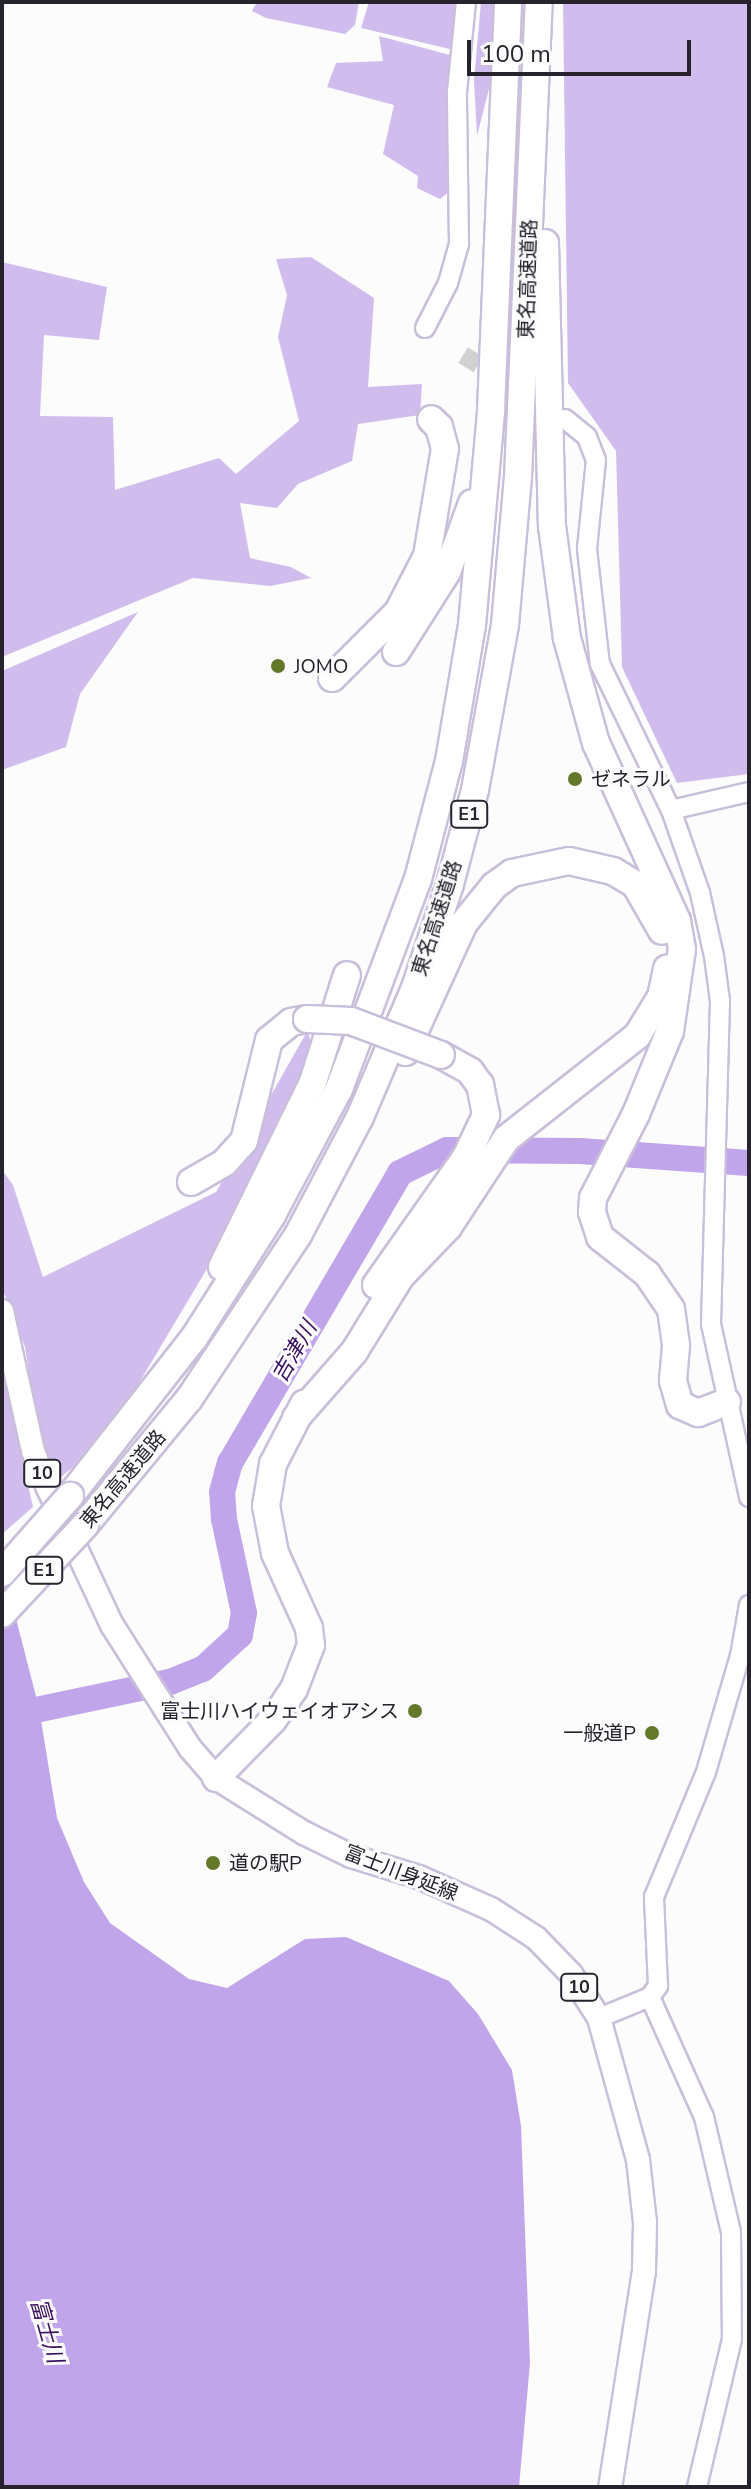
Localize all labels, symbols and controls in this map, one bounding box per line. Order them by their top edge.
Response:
scale bar [471,24,695,74]
text: 100 m [481,38,551,70]
street label: 東名高速道路 [514,219,542,339]
place label: JOMO [294,654,348,678]
marker: JOMO [269,657,287,675]
place label: ゼネラル [591,767,671,791]
marker: ゼネラル [566,770,584,788]
road number: E1 [449,800,489,828]
street label: 東名高速道路 [407,857,467,979]
water label: 吉津川 [267,1317,323,1387]
street label: 東名高速道路 [75,1425,171,1533]
road number: 10 [22,1459,62,1487]
road number: E1 [24,1556,64,1584]
place label: 富士川ハイウェイオアシス [159,1699,399,1723]
marker: 富士川ハイウェイオアシス [406,1702,424,1720]
place label: 一般道P [563,1721,636,1745]
marker: 一般道P [643,1724,661,1742]
street label: 富士川身延線 [341,1840,461,1906]
place label: 道の駅P [229,1851,302,1875]
marker: 道の駅P [204,1854,222,1872]
road number: 10 [559,1973,599,2001]
water label: 富士川 [24,2296,68,2366]

